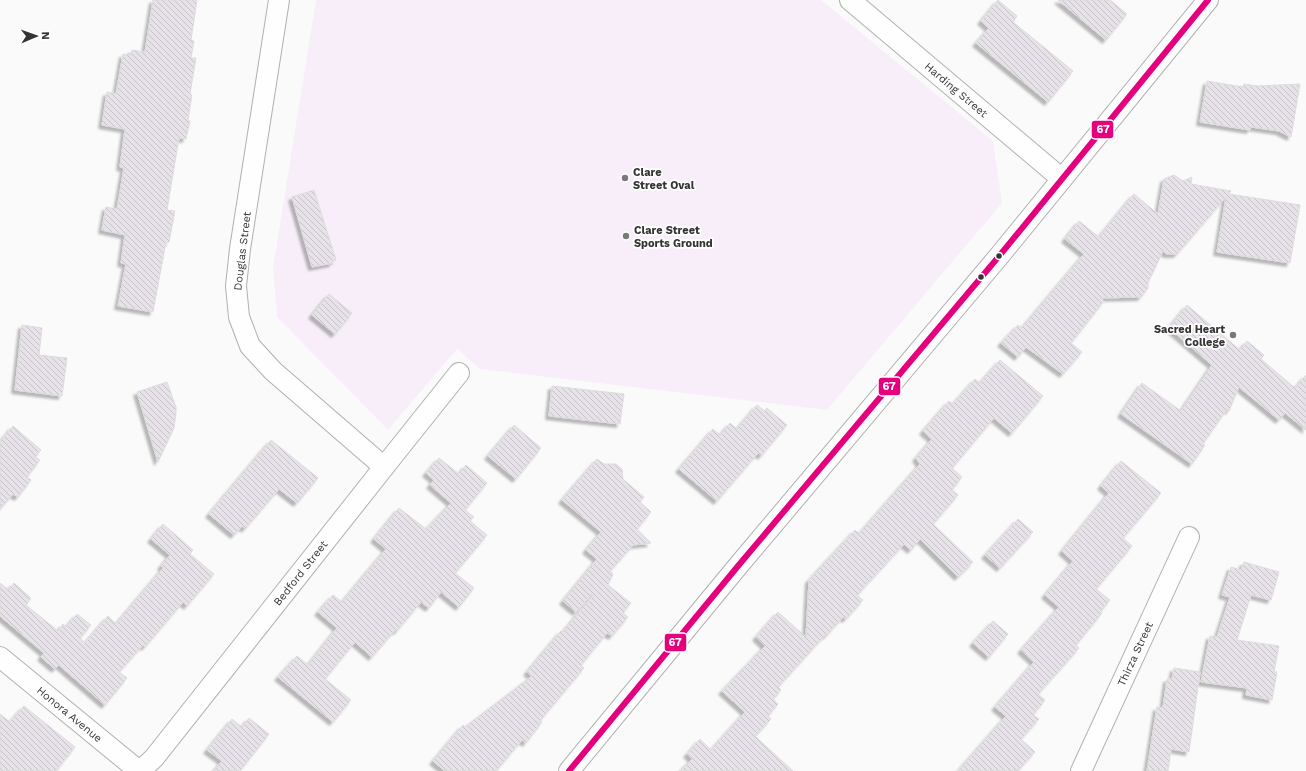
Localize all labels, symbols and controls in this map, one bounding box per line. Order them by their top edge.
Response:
north arrow [16,16,56,56]
text: N [39,31,52,40]
street label: Harding Street [922,60,990,120]
line badge: 67 [1091,120,1114,139]
text: 67 [1096,123,1110,136]
place label: Clare Street Oval [633,166,695,192]
marker: Clare Street Oval [620,173,630,183]
street label: Douglas Street [231,210,254,291]
place label: Clare Street Sports Ground [634,224,713,250]
marker: Clare Street Sports Ground [621,231,631,241]
unlabelled marker [994,251,1004,261]
unlabelled marker [976,272,986,282]
place label: Sacred Heart College [1154,323,1225,349]
marker: Sacred Heart College [1228,330,1238,340]
line badge: 67 [878,377,901,396]
text: 67 [882,380,896,393]
street label: Bedford Street [271,538,331,608]
street label: Thirza Street [1115,619,1156,688]
line badge: 67 [664,633,687,652]
text: 67 [668,636,682,649]
street label: Honora Avenue [34,684,105,745]

